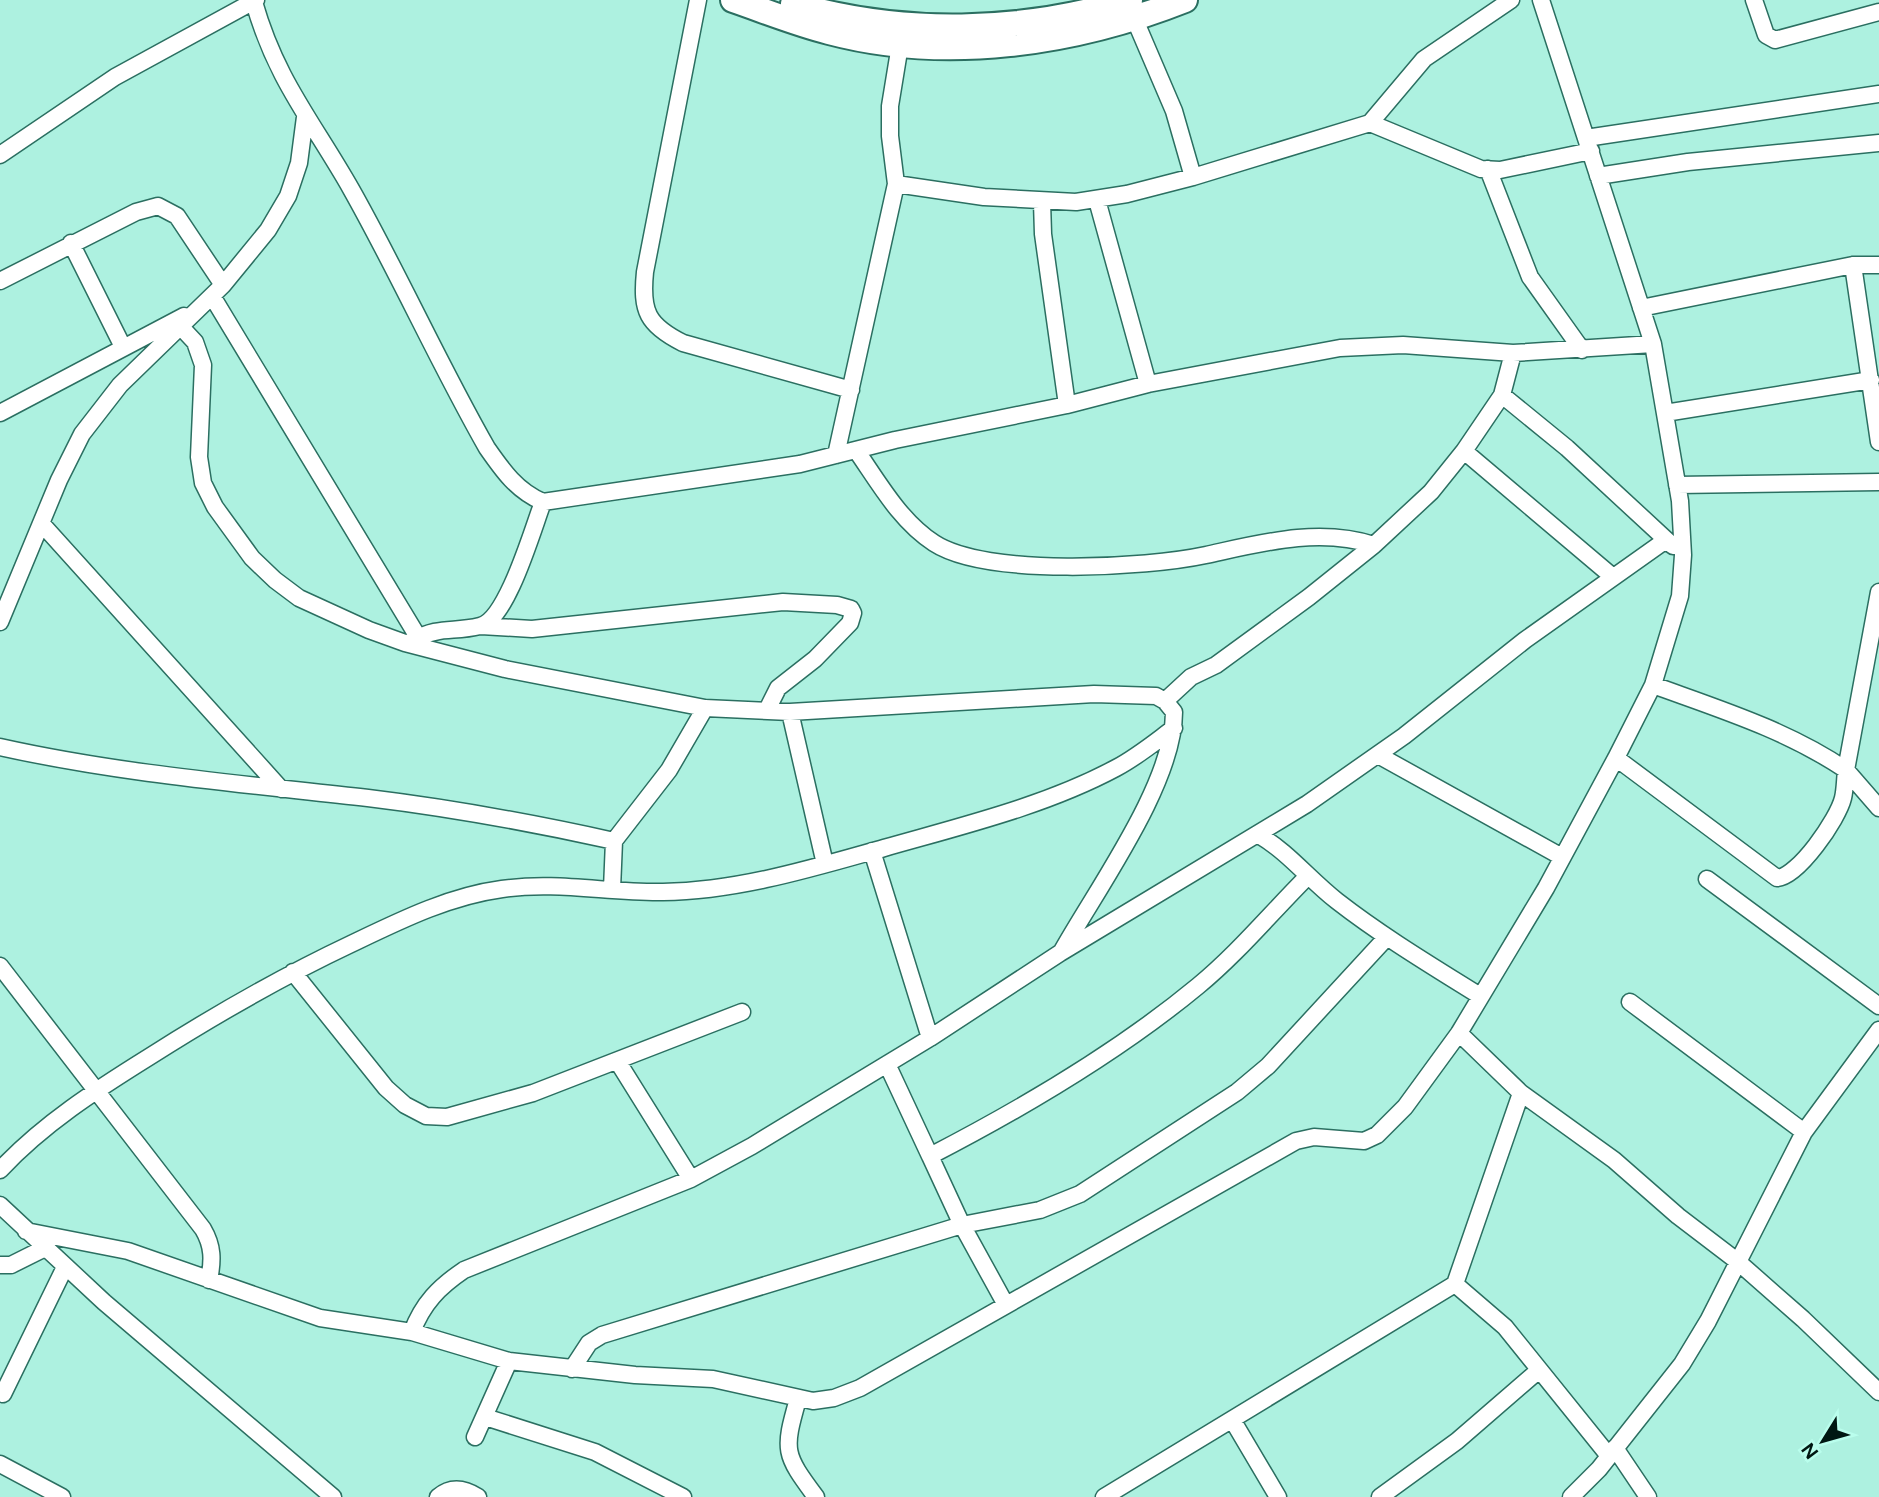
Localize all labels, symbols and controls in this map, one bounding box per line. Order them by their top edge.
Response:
north arrow [1788,1406,1858,1476]
text: N [1796,1438,1824,1464]

